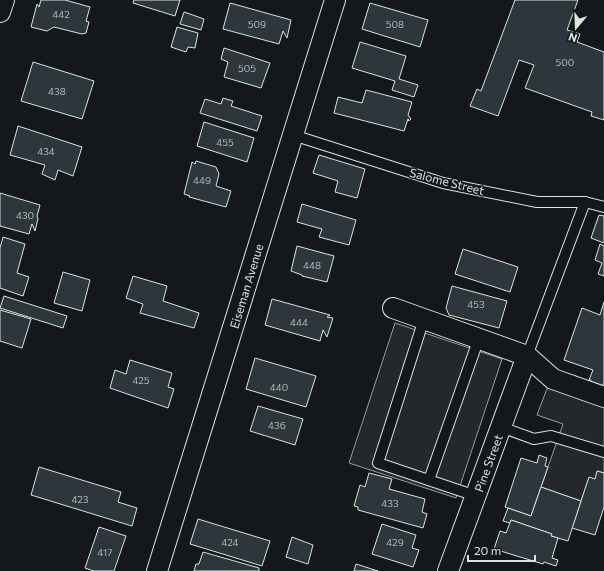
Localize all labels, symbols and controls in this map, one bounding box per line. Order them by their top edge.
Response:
house number: 442 [52,8,70,20]
north arrow [556,8,596,48]
house number: 509 [248,18,266,30]
house number: 508 [386,18,404,30]
text: N [567,30,579,45]
house number: 500 [556,56,574,68]
house number: 505 [238,62,256,74]
house number: 438 [48,85,66,97]
house number: 455 [216,136,234,148]
house number: 434 [37,145,55,157]
street label: Salome Street [408,165,486,197]
house number: 449 [193,174,211,186]
house number: 430 [16,209,34,221]
street label: Eiseman Avenue [226,242,266,330]
house number: 448 [303,259,321,271]
house number: 453 [467,298,485,310]
house number: 444 [290,316,308,328]
house number: 425 [132,374,150,386]
house number: 440 [270,381,288,393]
house number: 436 [268,419,286,431]
street label: Pine Street [471,432,505,494]
house number: 423 [71,493,89,505]
house number: 433 [381,497,399,509]
house number: 424 [221,536,239,548]
house number: 429 [386,536,404,548]
scale bar [468,537,535,563]
text: 20 m [474,543,501,557]
house number: 417 [97,546,113,558]

